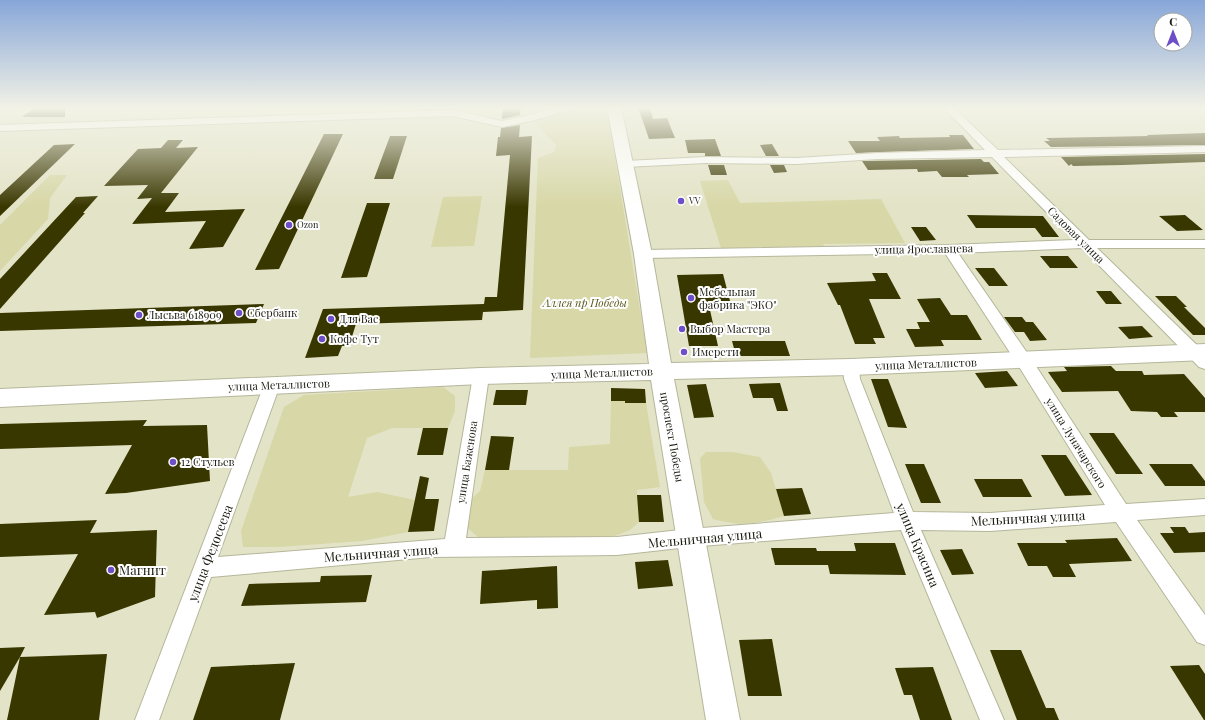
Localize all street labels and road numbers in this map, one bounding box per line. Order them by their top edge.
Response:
street label: Садовая улица [1045,203,1108,267]
street label: улица Ярославцева [874,240,974,257]
street label: улица Металлистов [874,354,977,373]
street label: улица Металлистов [550,363,653,382]
street label: улица Металлистов [227,375,330,394]
street label: проспект Победы [657,391,688,484]
street label: улица Луначарского [1042,394,1110,491]
street label: улица Баженова [452,419,481,505]
street label: улица Красина [893,499,944,590]
street label: улица Федосеева [183,501,236,605]
street label: Мельничная улица [970,506,1086,529]
street label: Мельничная улица [647,524,763,551]
street label: Мельничная улица [323,540,439,565]

